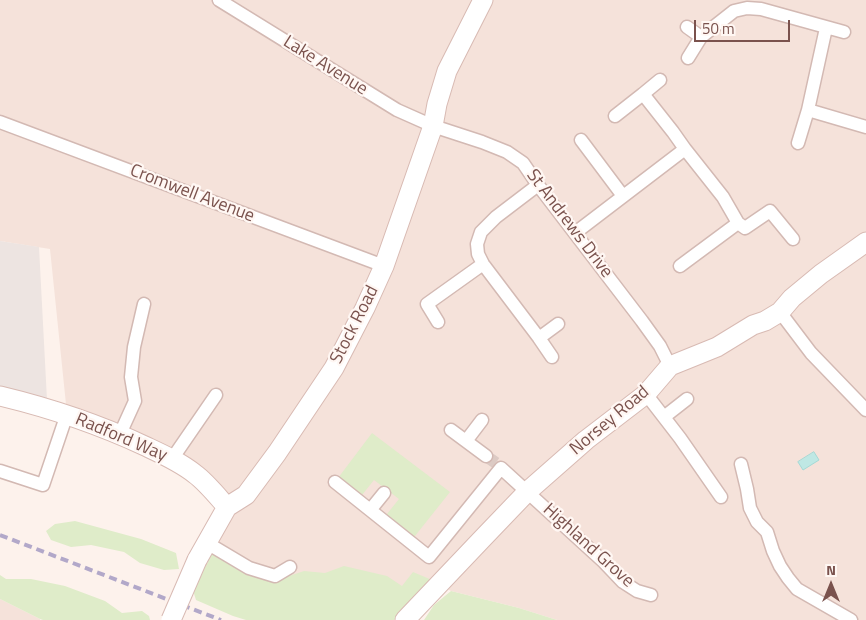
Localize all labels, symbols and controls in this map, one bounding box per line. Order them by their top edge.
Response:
scale bar [696,10,792,42]
text: 50 m [702,17,735,40]
street label: Lake Avenue [279,32,371,100]
street label: Cromwell Avenue [127,160,257,228]
street label: St Andrews Drive [521,166,617,282]
street label: Stock Road [326,282,384,368]
street label: Norsey Road [566,382,654,460]
street label: Radford Way [72,409,170,467]
street label: Highland Grove [538,499,638,593]
text: N [826,559,836,580]
north arrow [806,560,856,610]

